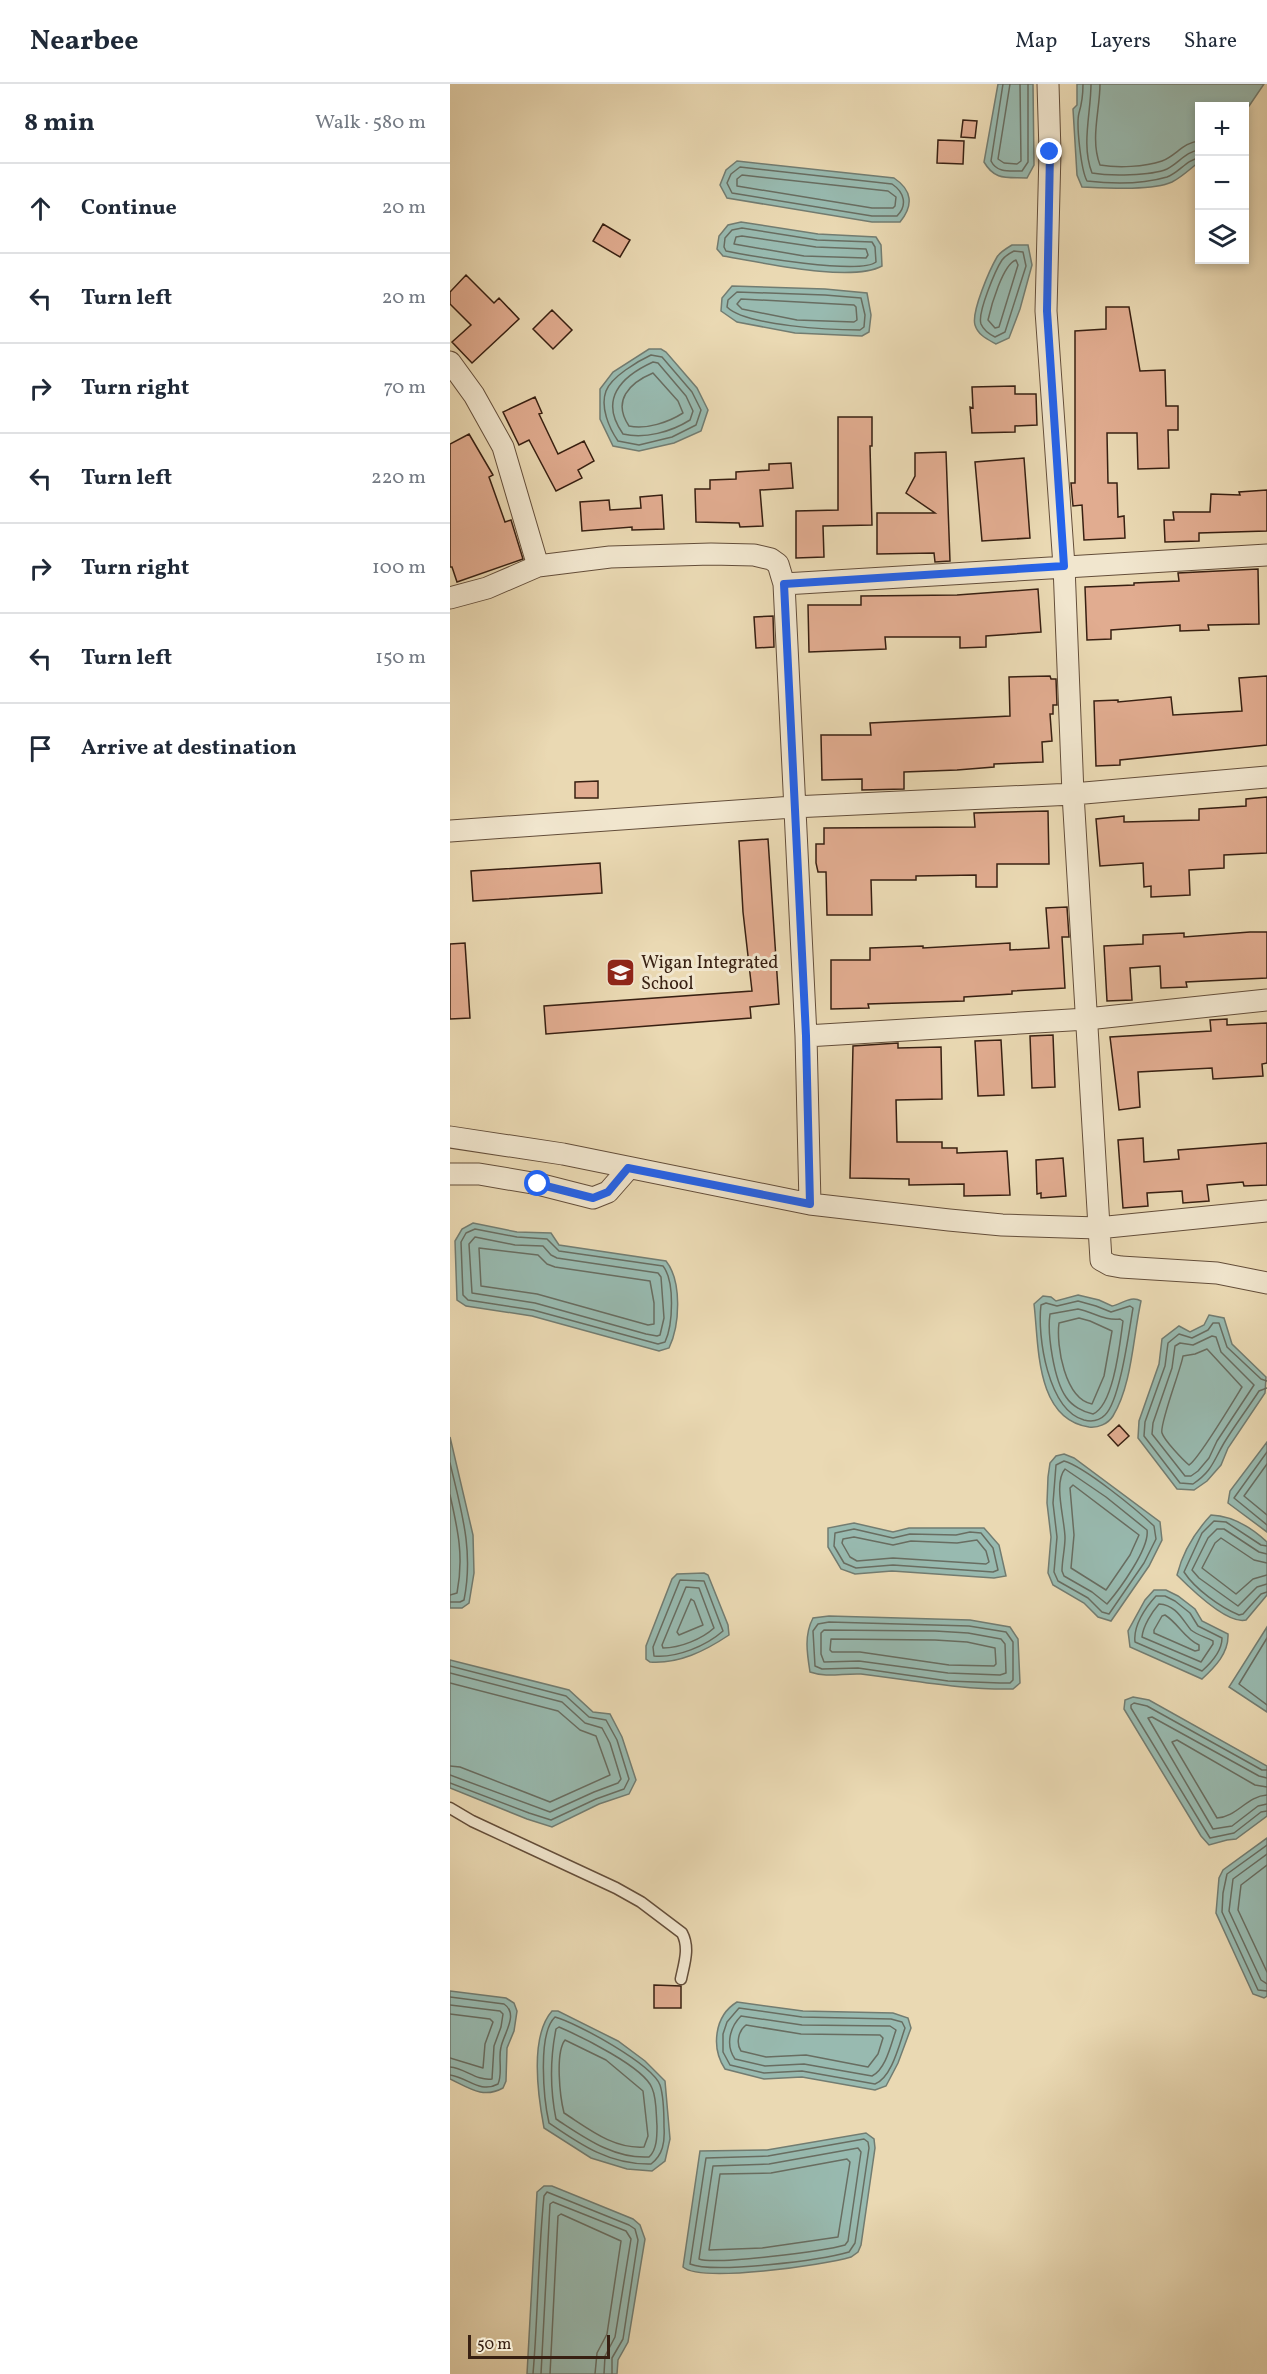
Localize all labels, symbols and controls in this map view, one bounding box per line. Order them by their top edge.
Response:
text: Nearbee [30,22,139,61]
text: Map [1015,27,1057,56]
text: Layers [1090,27,1151,56]
text: Share [1184,27,1237,56]
map controls [1195,102,1249,264]
button: + [1195,102,1249,156]
text: 8 min [24,105,95,141]
text: Walk · 580 m [315,109,426,137]
route end [1036,138,1062,164]
button: − [1195,156,1249,210]
icon: ahead [24,192,57,225]
text: Continue [81,193,177,224]
text: 20 m [382,194,426,222]
button: layers [1195,210,1249,264]
icon: left [24,282,57,315]
text: Turn left [81,283,172,314]
text: 20 m [382,284,426,312]
icon: right [24,372,57,405]
text: Turn right [81,373,189,404]
text: 70 m [383,374,426,402]
icon: left [24,462,57,495]
text: Turn left [81,463,172,494]
text: 220 m [371,464,426,492]
icon: right [24,552,57,585]
text: Turn right [81,553,189,584]
text: 100 m [372,554,426,582]
icon: left [24,642,57,675]
text: Turn left [81,643,172,674]
text: 150 m [375,644,426,672]
icon: arrive [24,732,57,765]
text: Arrive at destination [81,733,297,764]
place label: Wigan Integrated School [641,951,778,997]
school or university icon: Wigan Integrated School [604,956,636,988]
route start [524,1170,550,1196]
scale bar [468,2332,610,2360]
text: 50 m [477,2334,511,2356]

